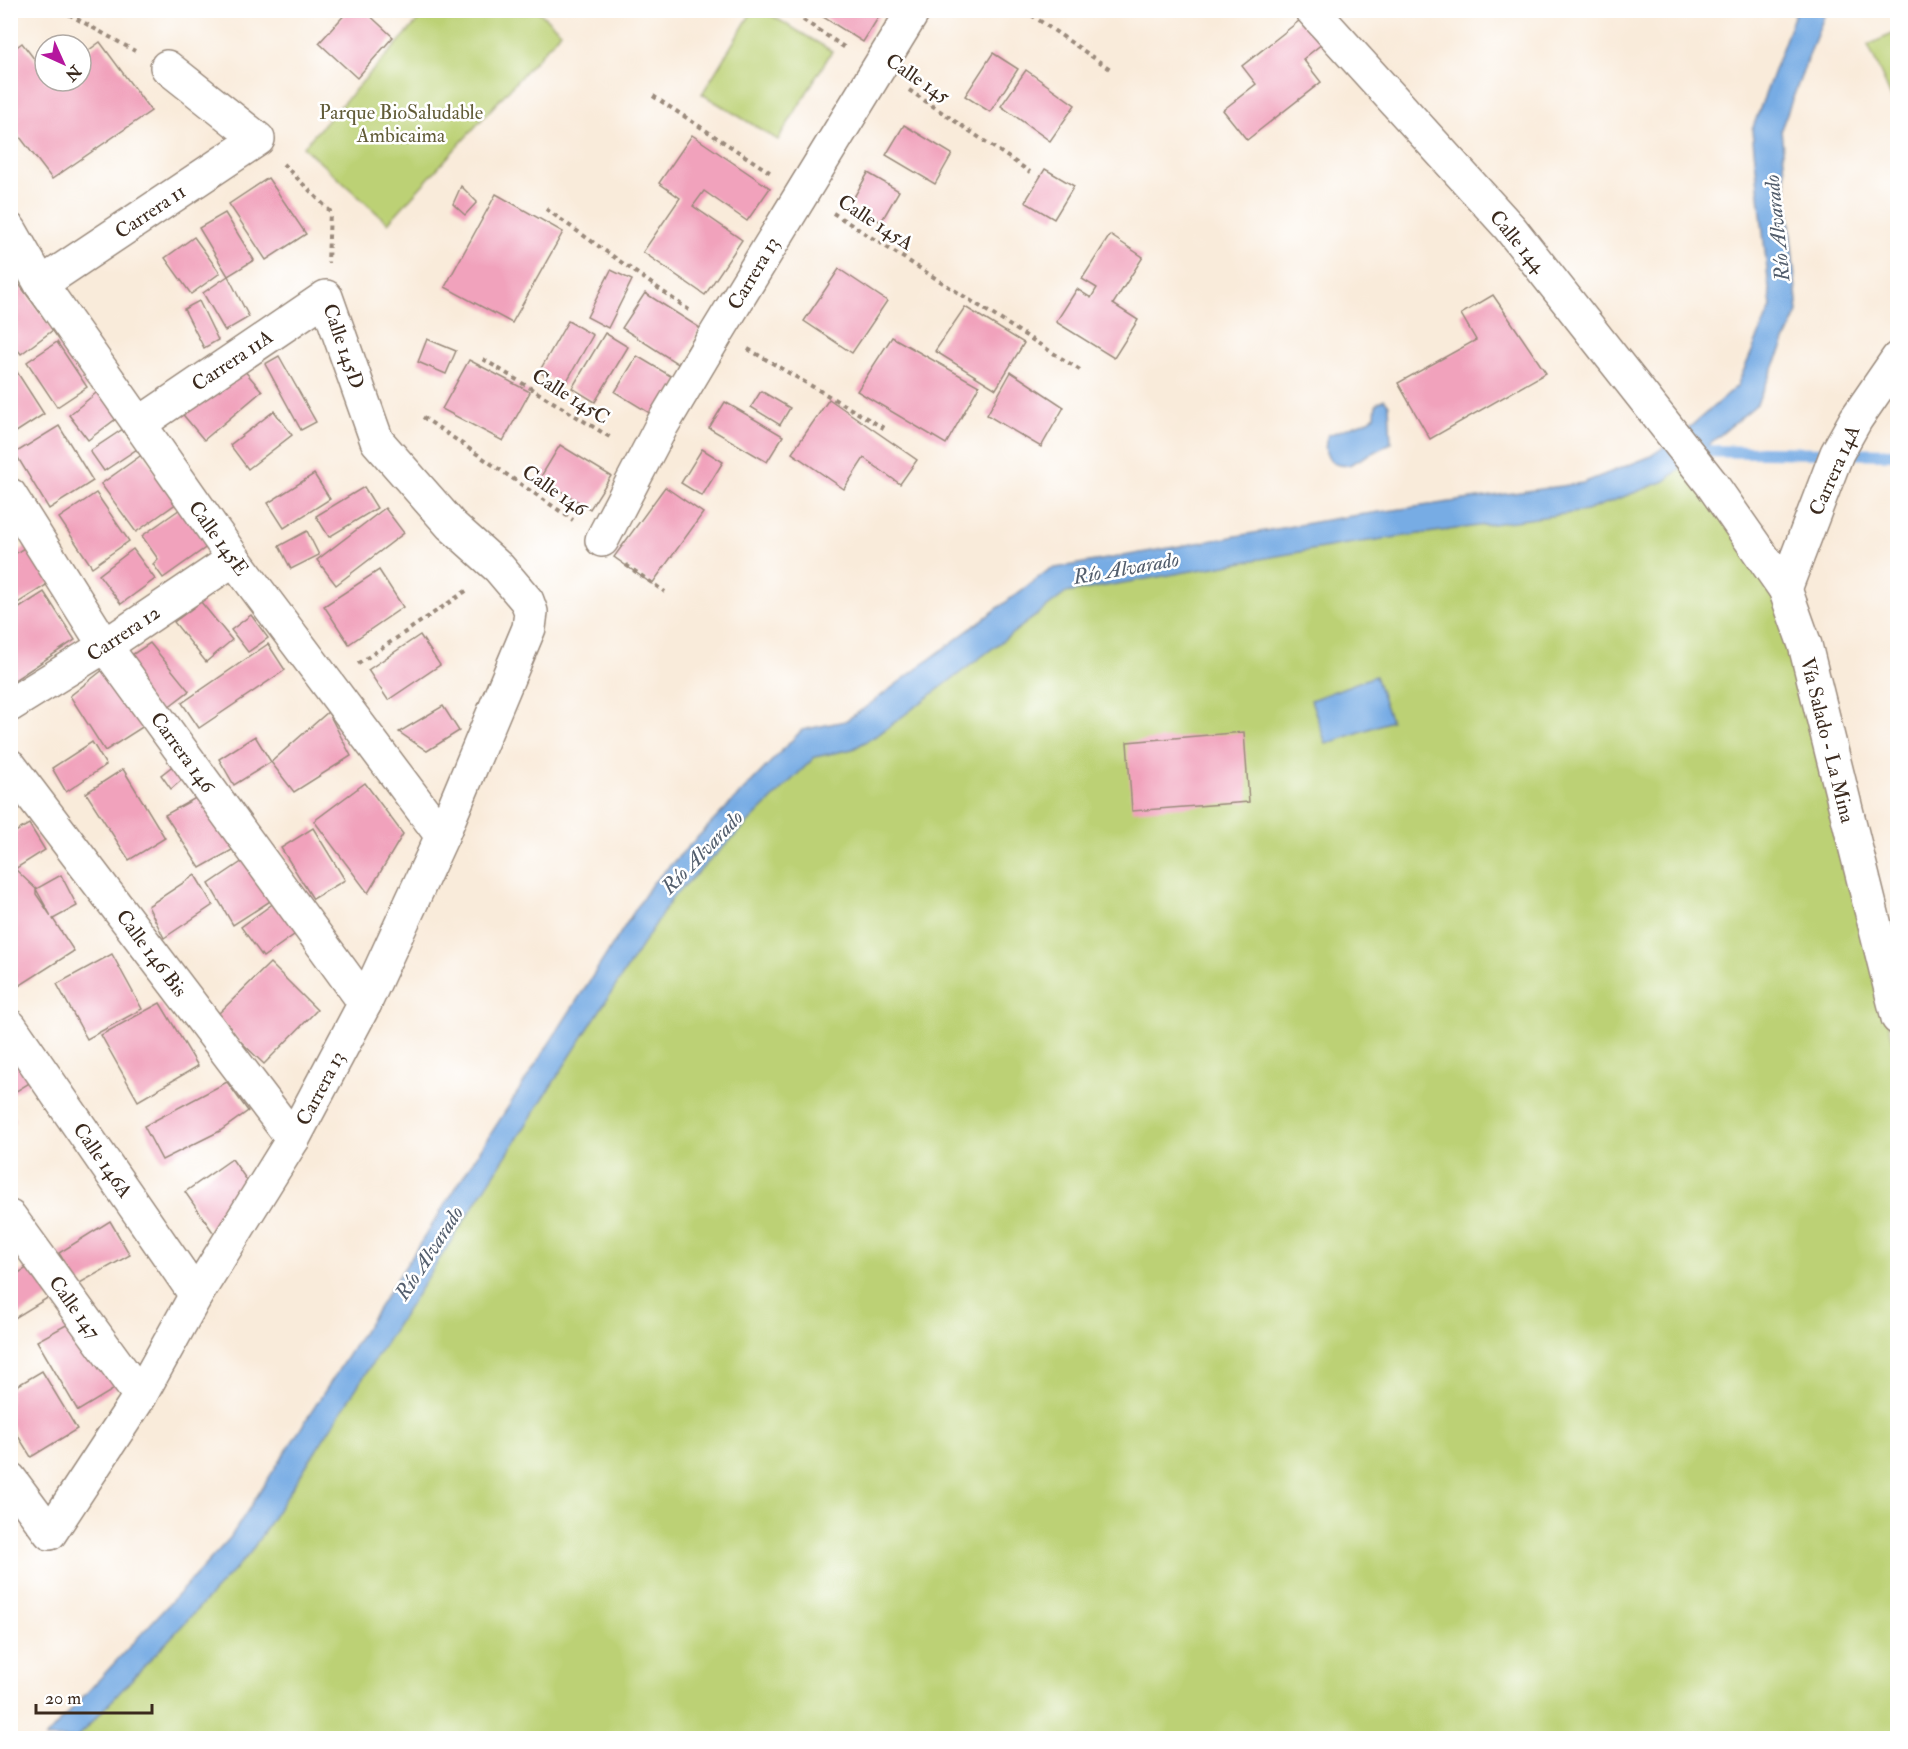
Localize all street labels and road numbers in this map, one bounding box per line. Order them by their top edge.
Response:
street label: Calle 145 [881,48,955,109]
street label: Carrera 11 [110,179,190,244]
street label: Calle 145A [833,189,918,256]
street label: Calle 144 [1484,205,1552,279]
street label: Carrera 13 [722,232,785,314]
street label: Calle 145D [317,300,370,392]
street label: Carrera 11A [187,324,278,397]
street label: Calle 145C [527,363,614,430]
street label: Carrera 14A [1803,421,1866,519]
street label: Calle 146 [517,459,593,522]
street label: Calle 145E [183,496,254,581]
street label: Carrera 12 [82,600,165,667]
street label: Vía Salado - La Mina [1795,655,1860,826]
street label: Carrera 146 [145,707,221,798]
street label: Calle 146 Bis [111,905,193,1002]
street label: Carrera 13 [290,1047,350,1130]
street label: Calle 146A [68,1118,138,1203]
street label: Calle 147 [43,1271,106,1344]

